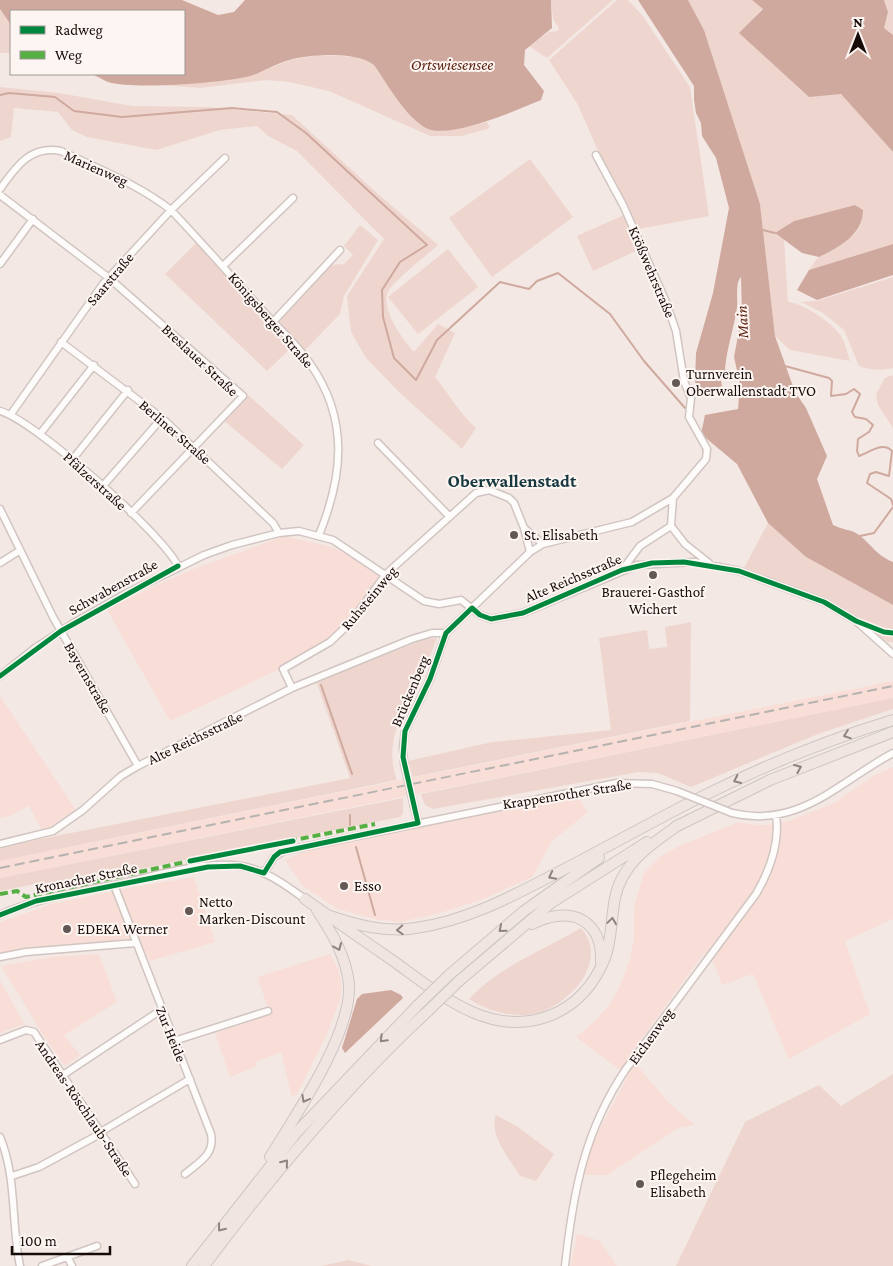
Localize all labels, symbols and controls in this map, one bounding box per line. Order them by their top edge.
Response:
legend [10,10,185,75]
north arrow [833,10,883,60]
text: N [853,14,863,30]
text: Radweg [55,22,103,39]
text: Weg [55,47,82,64]
water label: Ortswiesensee [411,56,493,73]
street label: Marienweg [61,147,130,190]
street label: Krößwehrstraße [626,224,679,320]
street label: Saarstraße [83,249,137,309]
street label: Königsberger Straße [225,269,317,372]
water label: Main [733,305,751,340]
street label: Breslauer Straße [159,321,242,400]
place label: Turnverein Oberwallenstadt TVO [686,366,816,399]
marker: Turnverein Oberwallenstadt TVO [670,377,682,389]
street label: Berliner Straße [136,397,214,468]
street label: Pfälzerstraße [60,449,130,514]
district label: Oberwallenstadt [448,471,577,491]
place label: St. Elisabeth [524,527,598,543]
marker: St. Elisabeth [508,529,520,541]
street label: Alte Reichsstraße [522,550,624,606]
street label: Schwabenstraße [66,556,161,618]
street label: Ruhsteinweg [338,563,401,634]
marker: Brauerei-Gasthof Wichert [647,569,659,581]
place label: Brauerei-Gasthof Wichert [601,584,706,617]
street label: Bayernstraße [60,640,115,717]
street label: Brückenberg [388,653,433,729]
street label: Alte Reichsstraße [145,708,245,768]
one-way arrow [843,729,852,739]
one-way arrow [793,764,802,774]
one-way arrow [733,774,742,785]
street label: Krappenrother Straße [502,776,633,813]
street label: Kronacher Straße [34,859,139,897]
one-way arrow [548,870,557,880]
place label: Esso [354,878,381,894]
marker: Esso [338,880,350,892]
place label: Netto Marken-Discount [199,894,306,927]
marker: Netto Marken-Discount [183,905,195,917]
one-way arrow [606,916,617,924]
place label: EDEKA Werner [77,921,169,937]
marker: EDEKA Werner [61,923,73,935]
one-way arrow [499,923,508,932]
one-way arrow [395,924,403,935]
one-way arrow [332,942,343,951]
street label: Zur Heide [153,1004,190,1065]
street label: Eichenweg [625,1005,678,1068]
one-way arrow [380,1033,389,1042]
street label: Andreas-Röschlaub-Straße [32,1037,136,1180]
one-way arrow [301,1093,311,1102]
one-way arrow [280,1160,288,1169]
place label: Pflegeheim Elisabeth [650,1167,717,1200]
marker: Pflegeheim Elisabeth [634,1178,646,1190]
one-way arrow [218,1222,227,1232]
scale bar [12,1224,110,1256]
text: 100 m [20,1233,57,1249]

